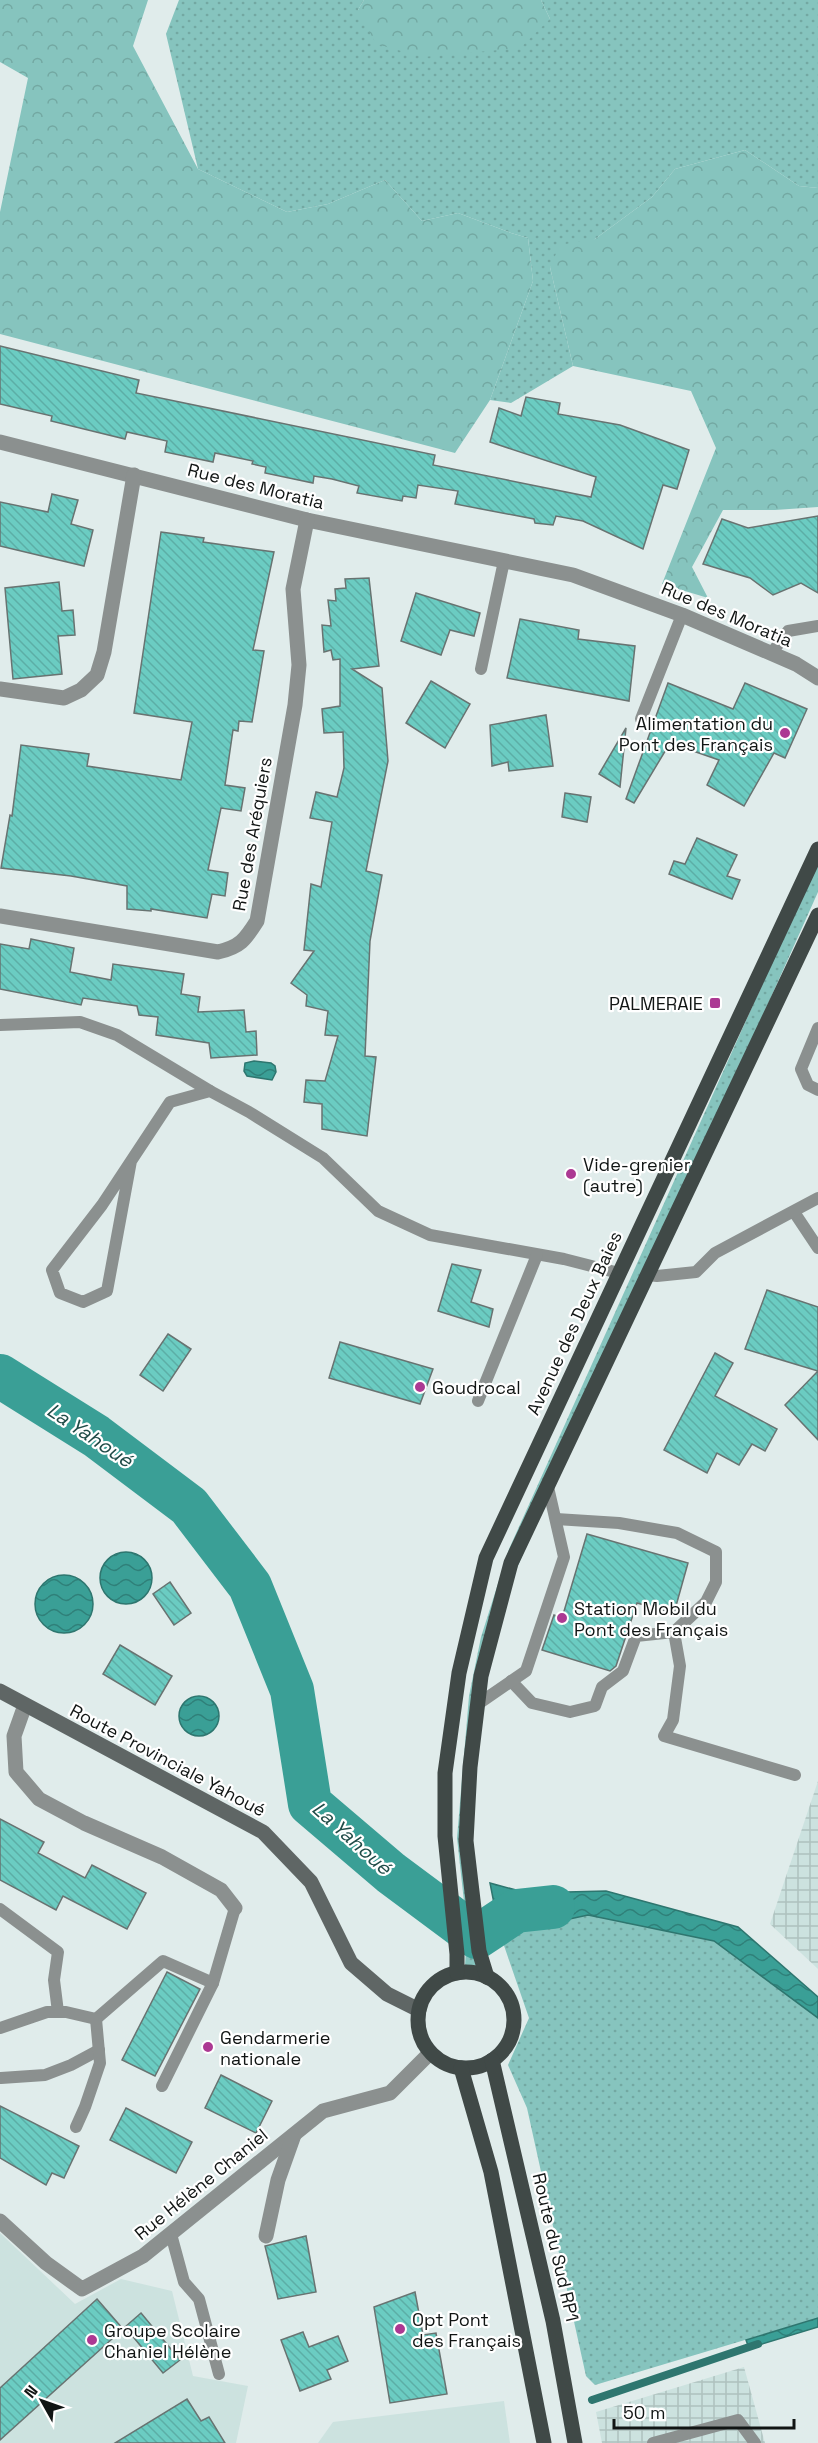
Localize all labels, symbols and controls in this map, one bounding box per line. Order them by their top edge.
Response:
street label: Rue des Moratia [185,458,327,514]
street label: Rue des Moratia [658,576,796,652]
place label: Alimentation du Pont des Français [619,712,773,756]
marker: Alimentation du Pont des Français [778,726,792,740]
street label: Rue des Aréquiers [227,755,277,913]
place label: PALMERAIE [609,992,703,1015]
marker: PALMERAIE [708,996,722,1010]
place label: Vide-grenier (autre) [583,1153,691,1197]
marker: Vide-grenier (autre) [564,1167,578,1181]
street label: Avenue des Deux Baies [521,1227,627,1419]
place label: Goudrocal [432,1376,521,1399]
marker: Goudrocal [413,1380,427,1394]
water label: La Yahoué [42,1397,139,1474]
place label: Station Mobil du Pont des Français [574,1597,728,1641]
marker: Station Mobil du Pont des Français [555,1611,569,1625]
street label: Route Provinciale Yahoué [66,1699,270,1821]
water label: La Yahoué [307,1796,398,1881]
place label: Gendarmerie nationale [220,2026,330,2070]
marker: Gendarmerie nationale [201,2040,215,2054]
street label: Rue Hélène Chaniel [130,2123,272,2245]
street label: Route du Sud RP1 [528,2170,584,2324]
place label: Opt Pont des Français [412,2308,521,2352]
place label: Groupe Scolaire Chaniel Hélène [104,2319,241,2363]
marker: Opt Pont des Français [393,2322,407,2336]
marker: Groupe Scolaire Chaniel Hélène [85,2333,99,2347]
north arrow [12,2371,72,2431]
text: N [19,2381,42,2403]
scale bar [614,2392,794,2430]
text: 50 m [623,2401,665,2424]

